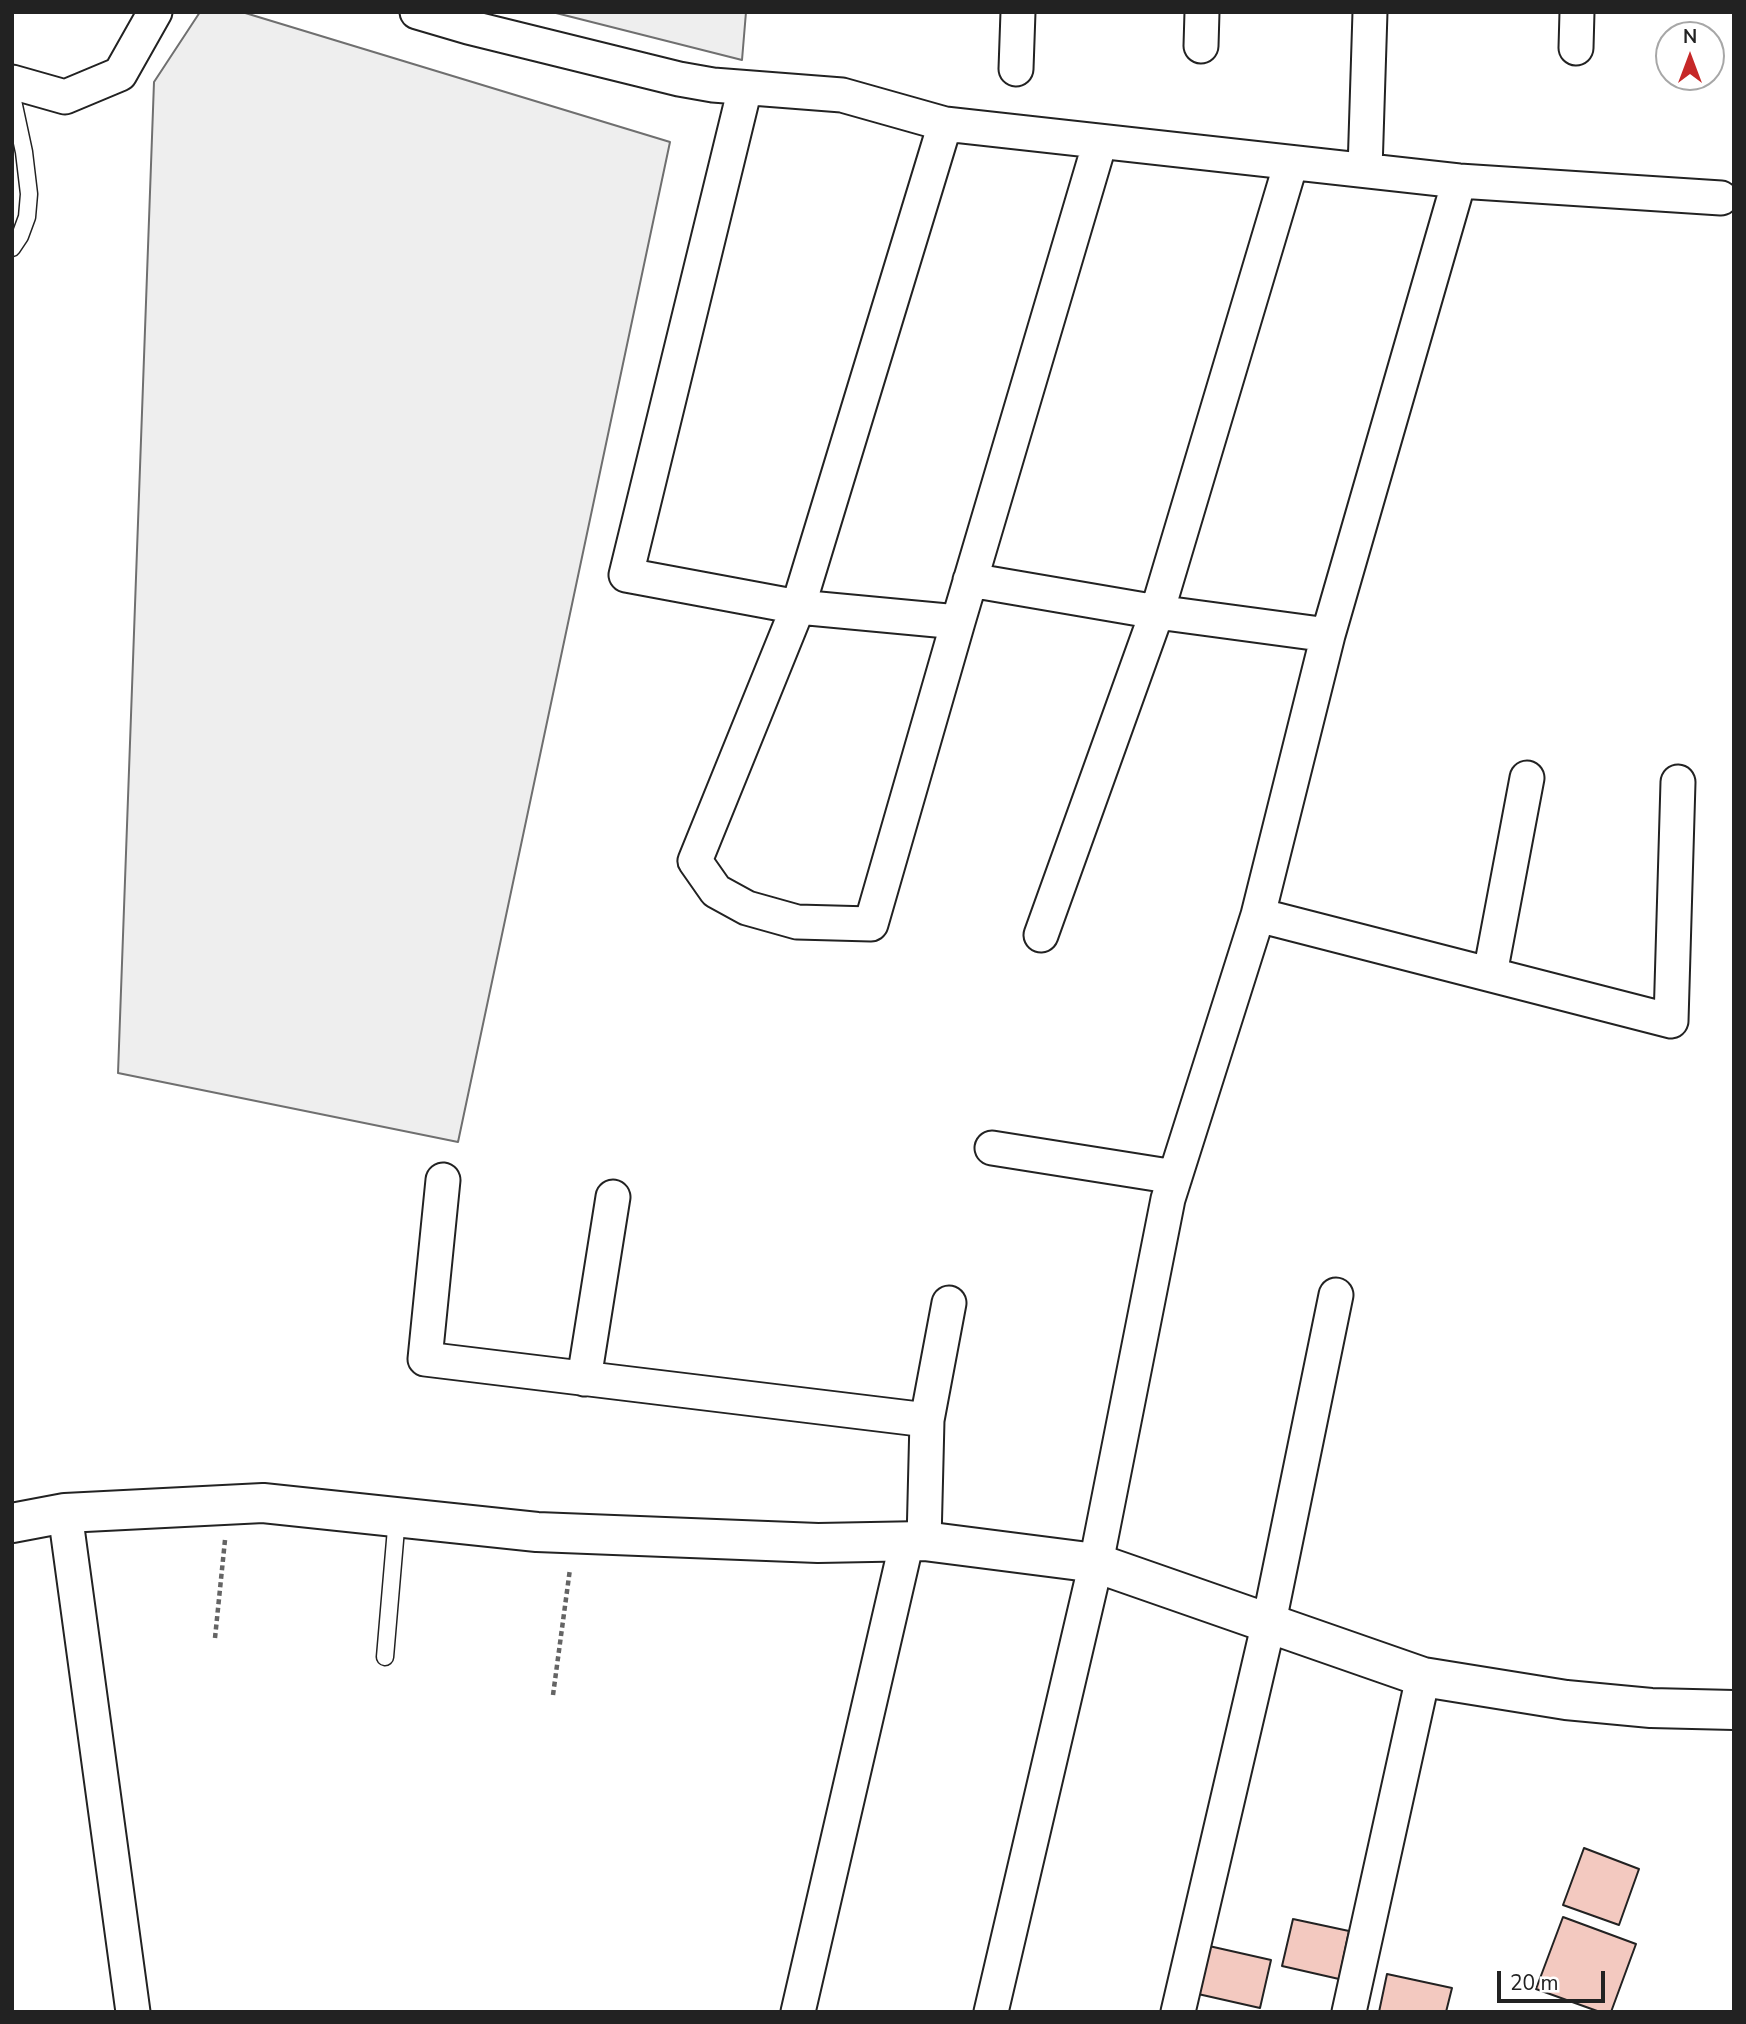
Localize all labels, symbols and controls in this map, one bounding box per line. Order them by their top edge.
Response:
north arrow [1655,21,1725,91]
text: N [1683,24,1697,50]
scale bar [1501,1958,1610,2002]
text: 20 m [1510,1969,1559,1997]

